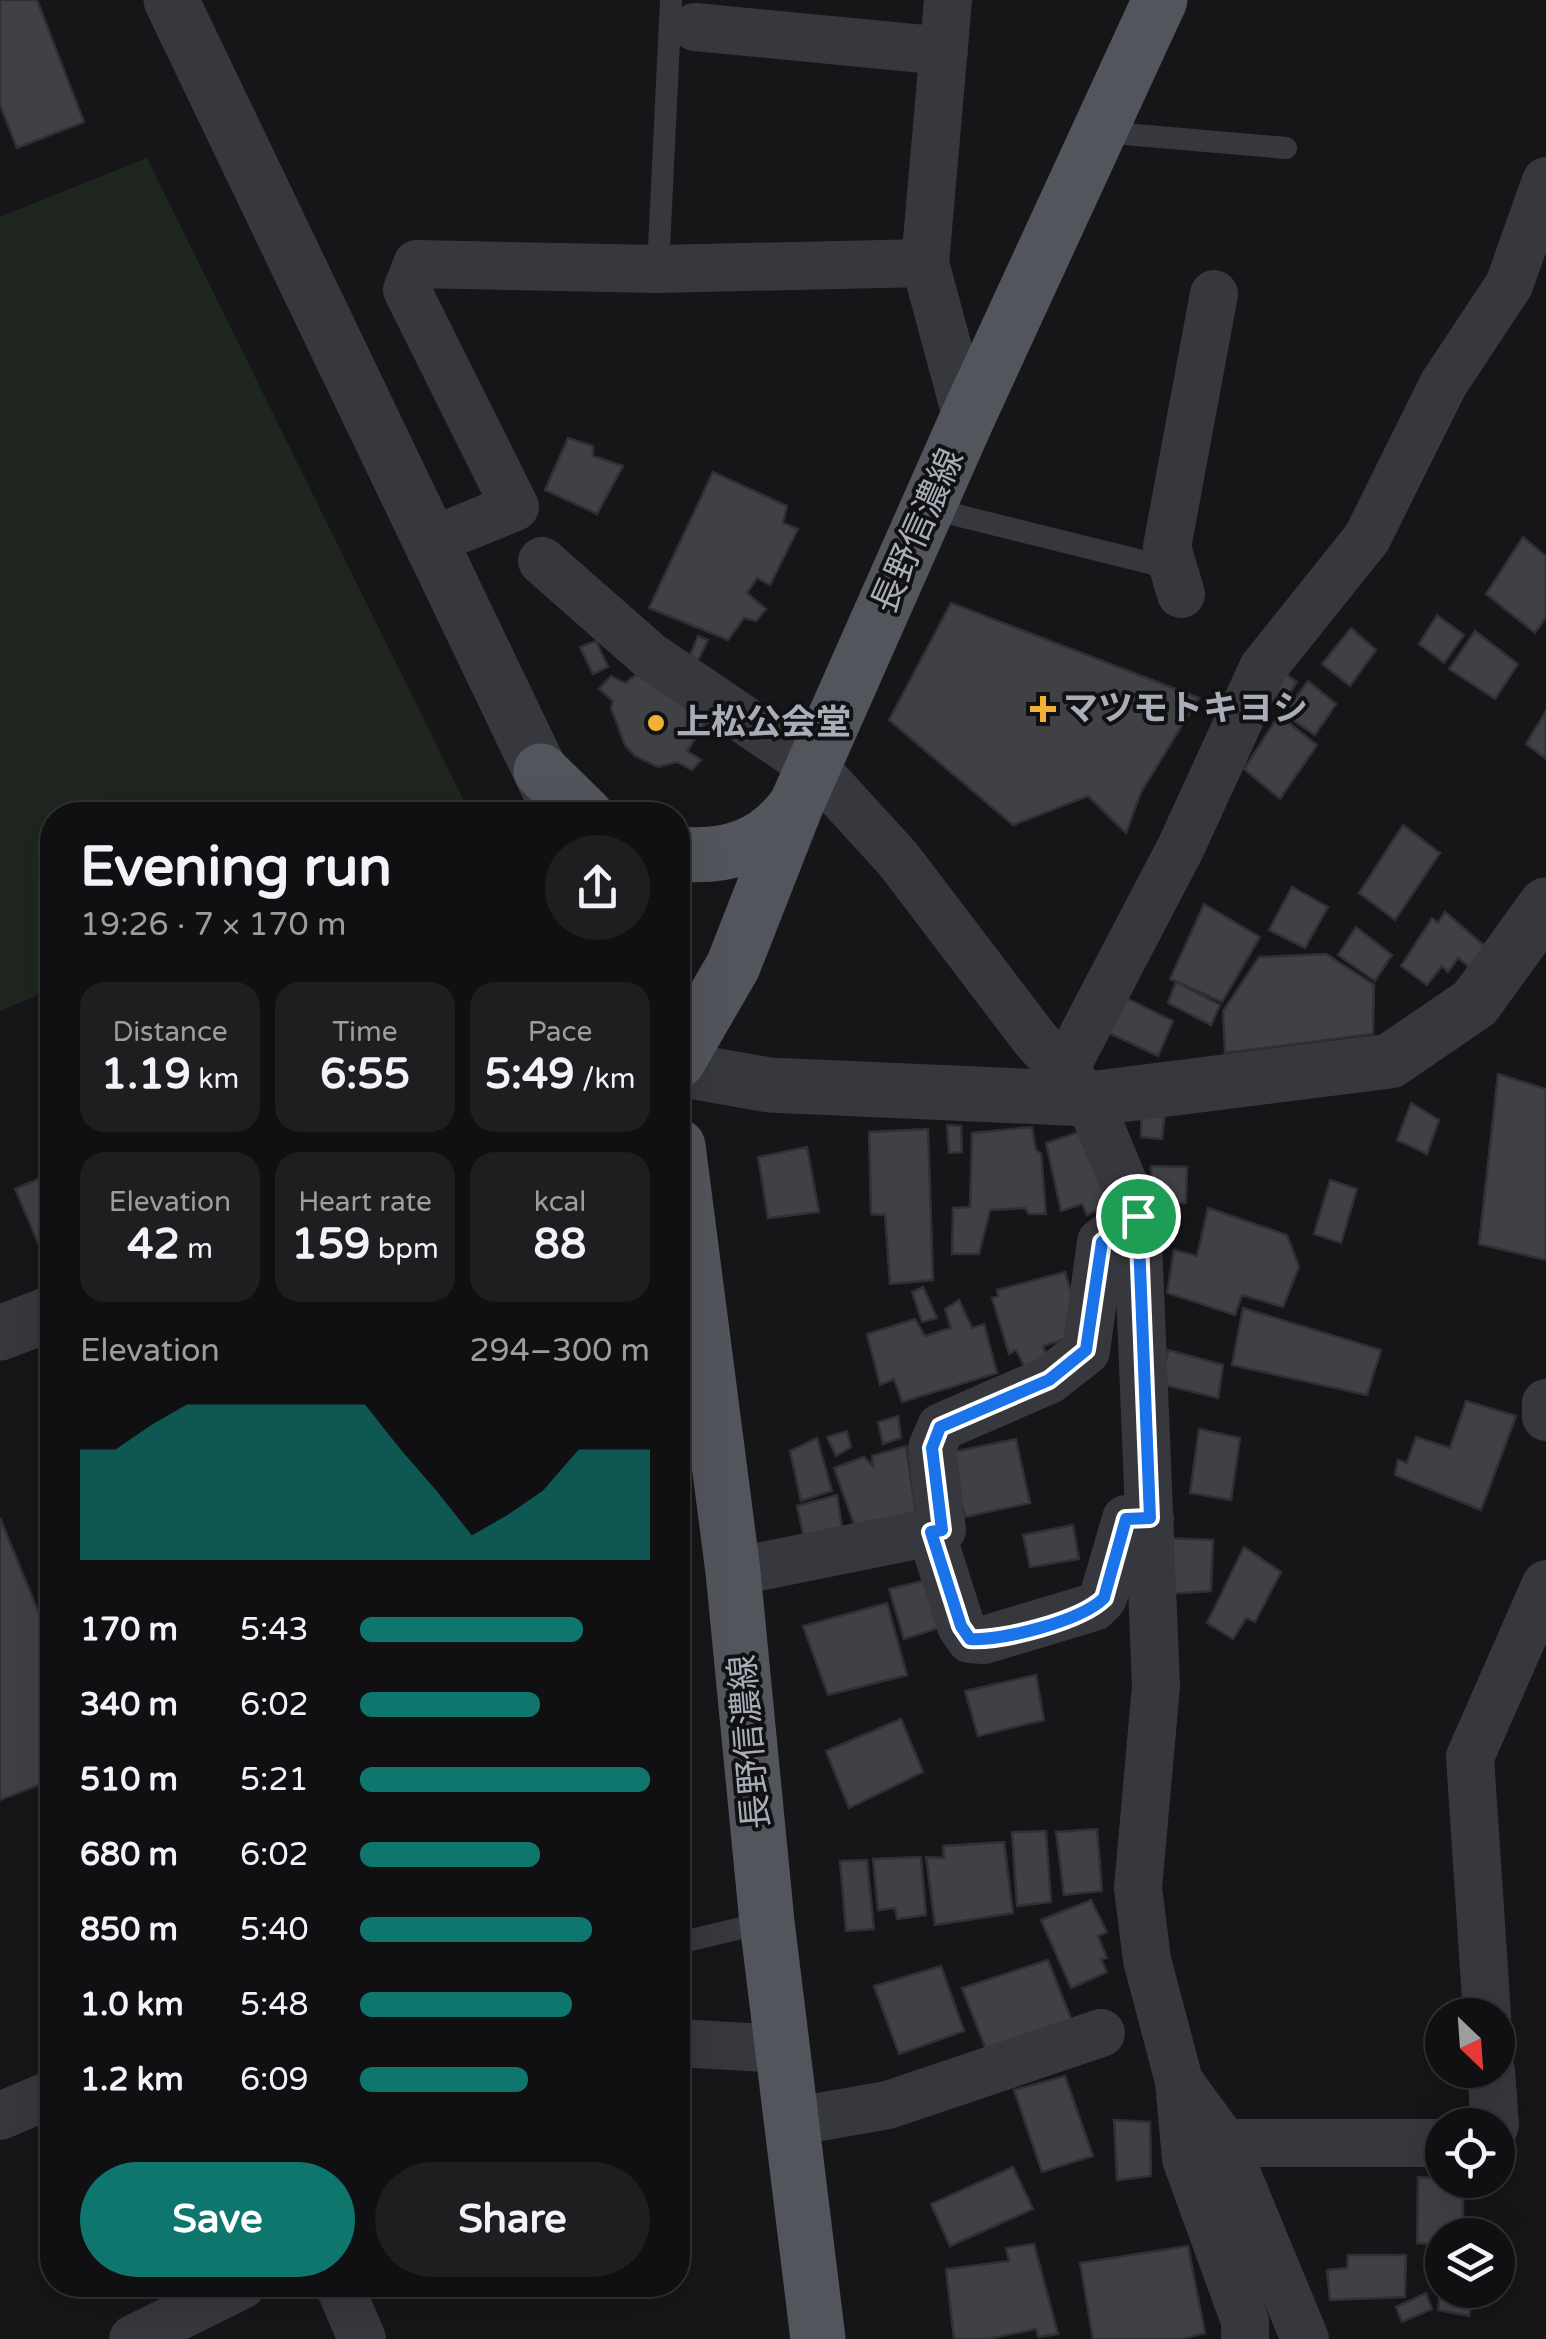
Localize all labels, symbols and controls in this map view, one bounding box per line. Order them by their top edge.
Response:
street label: 長野信濃線 [863,443,973,619]
place label: マツモトキヨシ [1063,688,1308,730]
marker: マツモトキヨシ [1032,698,1054,720]
place label: 上松公会堂 [676,702,851,744]
marker: 上松公会堂 [645,712,667,734]
text: Evening run [80,835,392,901]
button: share [545,835,650,940]
text: 19:26 · 7 × 170 m [80,906,346,944]
text: Distance [112,1015,228,1049]
text: Time [332,1015,398,1049]
text: Pace [528,1015,592,1049]
text: 1.19 [101,1049,191,1100]
text: 6:55 [320,1049,410,1100]
text: 5:49 [485,1049,575,1100]
text: km [191,1062,239,1096]
text: /km [575,1062,635,1096]
pin [1096,1174,1181,1259]
text: Elevation [109,1185,231,1219]
text: Heart rate [298,1185,432,1219]
text: kcal [534,1185,586,1219]
icon: arrive [1111,1189,1166,1244]
text: 42 [127,1219,180,1270]
text: 159 [291,1219,370,1270]
text: 88 [534,1219,586,1270]
text: m [180,1232,213,1266]
text: bpm [370,1232,439,1266]
text: Elevation [80,1332,220,1370]
text: 294–300 m [470,1332,650,1370]
text: 170 m [80,1611,178,1649]
text: 5:43 [240,1611,309,1649]
street label: 長野信濃線 [721,1653,779,1831]
text: 340 m [80,1686,178,1724]
text: 6:02 [240,1686,309,1724]
text: 510 m [80,1761,178,1799]
text: 5:21 [240,1761,309,1799]
text: 680 m [80,1836,178,1874]
text: 6:02 [240,1836,309,1874]
text: 850 m [80,1911,178,1949]
text: 5:40 [240,1911,309,1949]
text: 1.0 km [80,1986,184,2024]
text: 5:48 [240,1986,309,2024]
north arrow [1425,1998,1515,2088]
map controls [1425,1998,1515,2308]
text: 1.2 km [80,2061,184,2099]
text: 6:09 [240,2061,309,2099]
button: locate [1425,2108,1515,2198]
button: Save [80,2162,355,2277]
button: Share [375,2162,650,2277]
button: layers [1425,2218,1515,2308]

